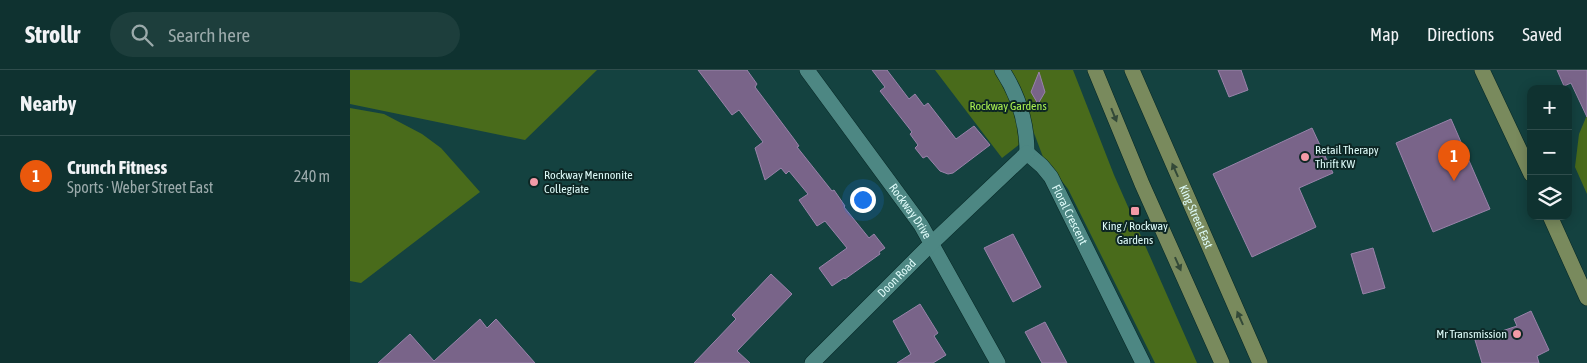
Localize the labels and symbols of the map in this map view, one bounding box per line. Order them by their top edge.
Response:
park label: Rockway Gardens [969,99,1047,113]
one-way arrow [1110,108,1118,123]
pin: 1 [1438,140,1470,181]
place label: Retail Therapy Thrift KW [1315,143,1379,171]
marker: Retail Therapy Thrift KW [1299,151,1311,163]
one-way arrow [1171,163,1179,177]
place label: Rockway Mennonite Collegiate [544,168,633,196]
marker: Rockway Mennonite Collegiate [528,176,540,188]
street label: Rockway Drive [886,181,934,241]
street label: Floral Crescent [1049,182,1091,247]
street label: King Street East [1176,183,1216,251]
your location [850,187,876,213]
marker: King / Rockway Gardens [1129,205,1141,217]
place label: King / Rockway Gardens [1102,219,1168,247]
street label: Doon Road [875,256,919,300]
one-way arrow [1175,257,1183,271]
one-way arrow [1236,311,1244,325]
place label: Mr Transmission [1436,327,1507,341]
marker: Mr Transmission [1511,328,1523,340]

